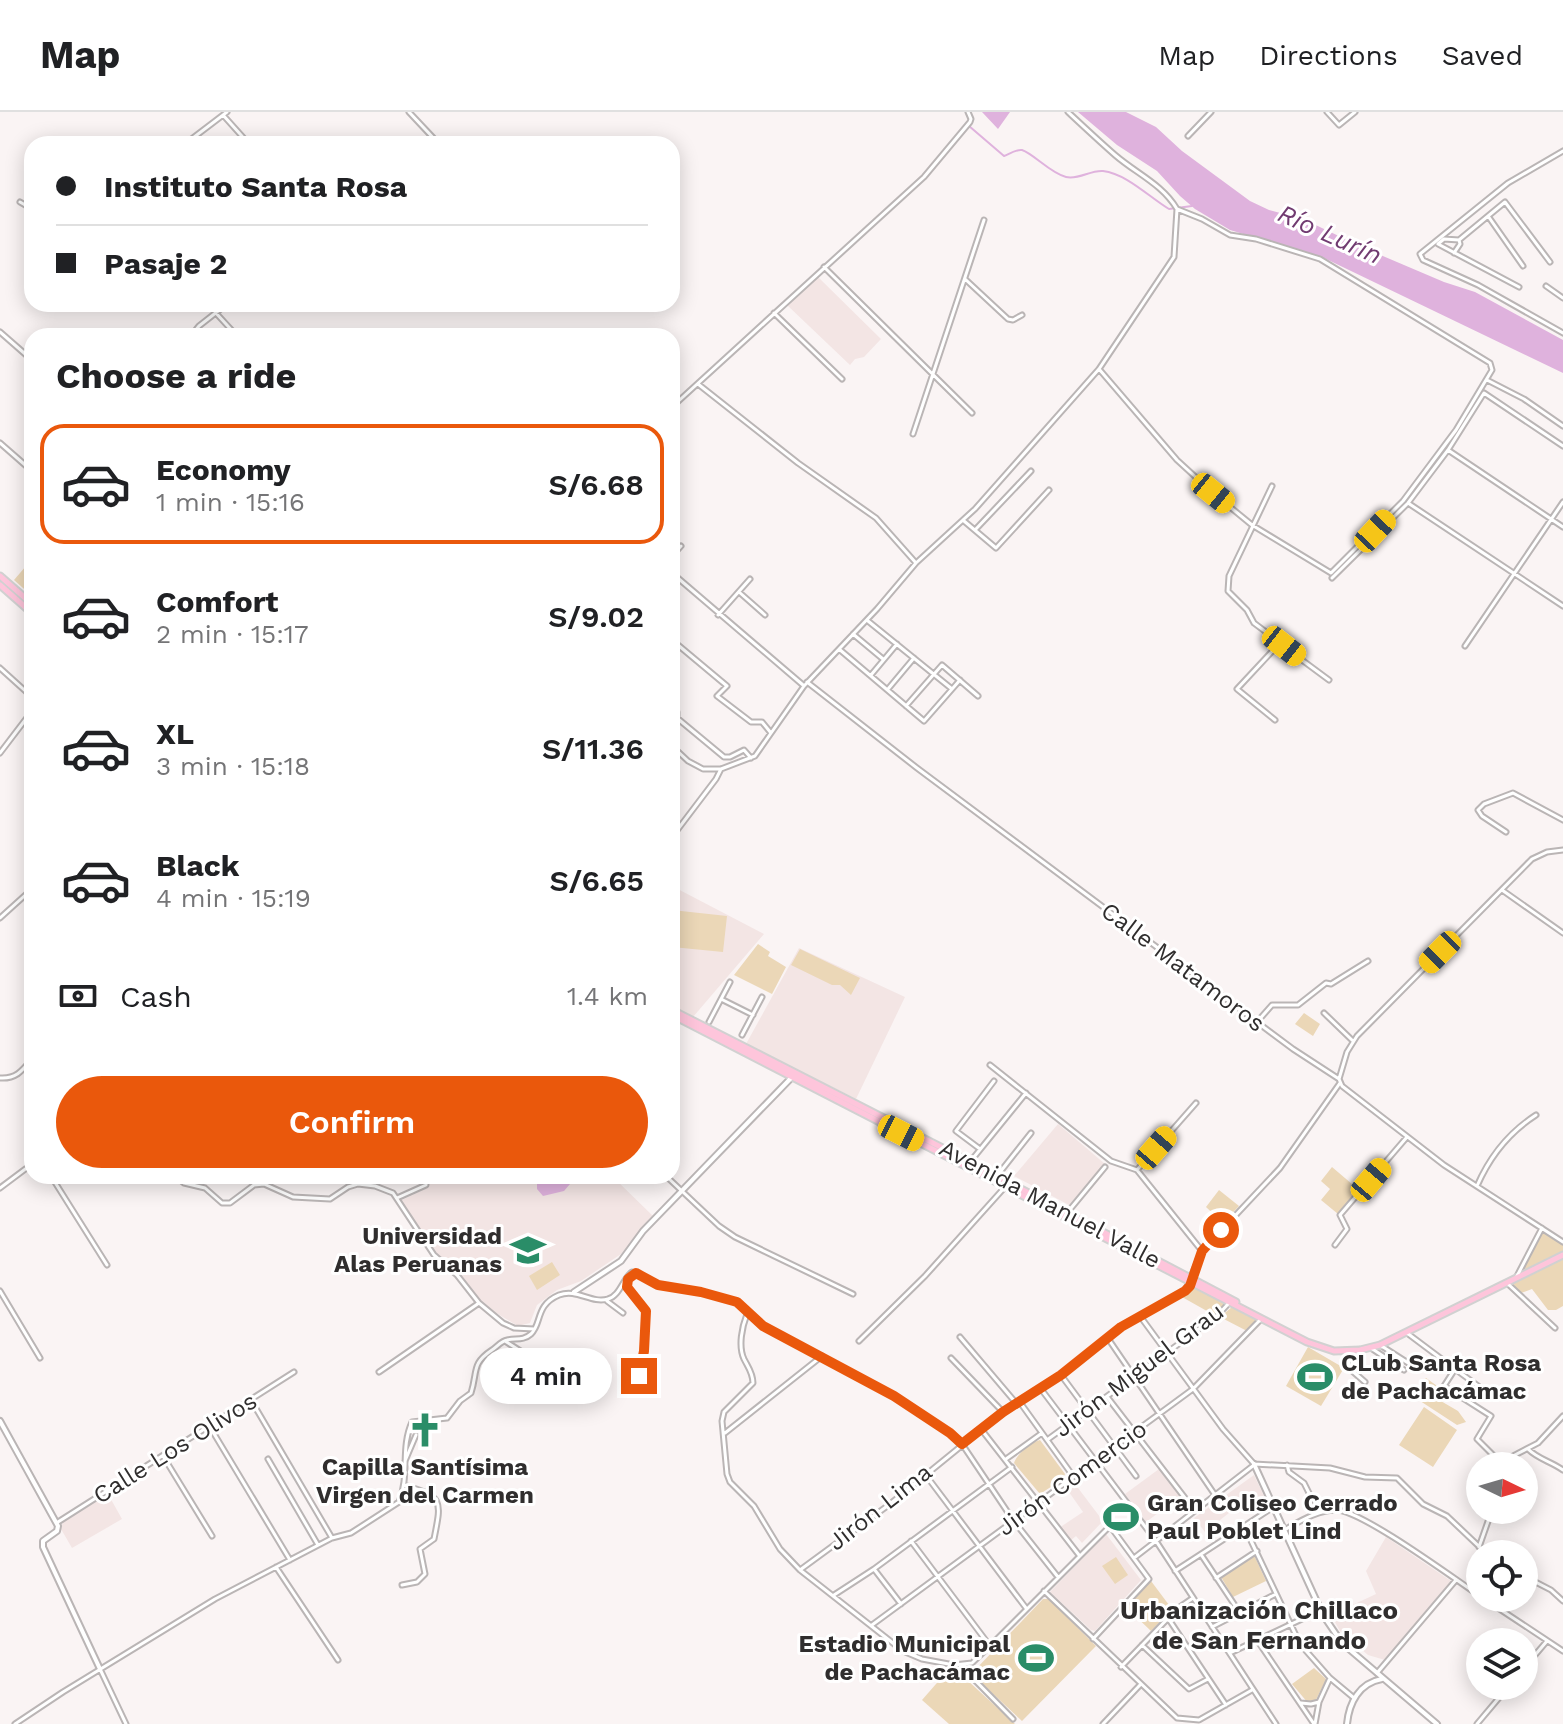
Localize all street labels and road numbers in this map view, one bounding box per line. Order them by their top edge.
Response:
street label: Calle Matamoros [1096,896,1270,1038]
street label: Avenida Manuel Valle [935,1134,1165,1274]
street label: Jirón Miguel Grau [1049,1297,1229,1443]
street label: Calle Los Olivos [88,1387,262,1509]
street label: Jirón Comercio [992,1414,1152,1542]
street label: Jirón Lima [823,1458,937,1556]

